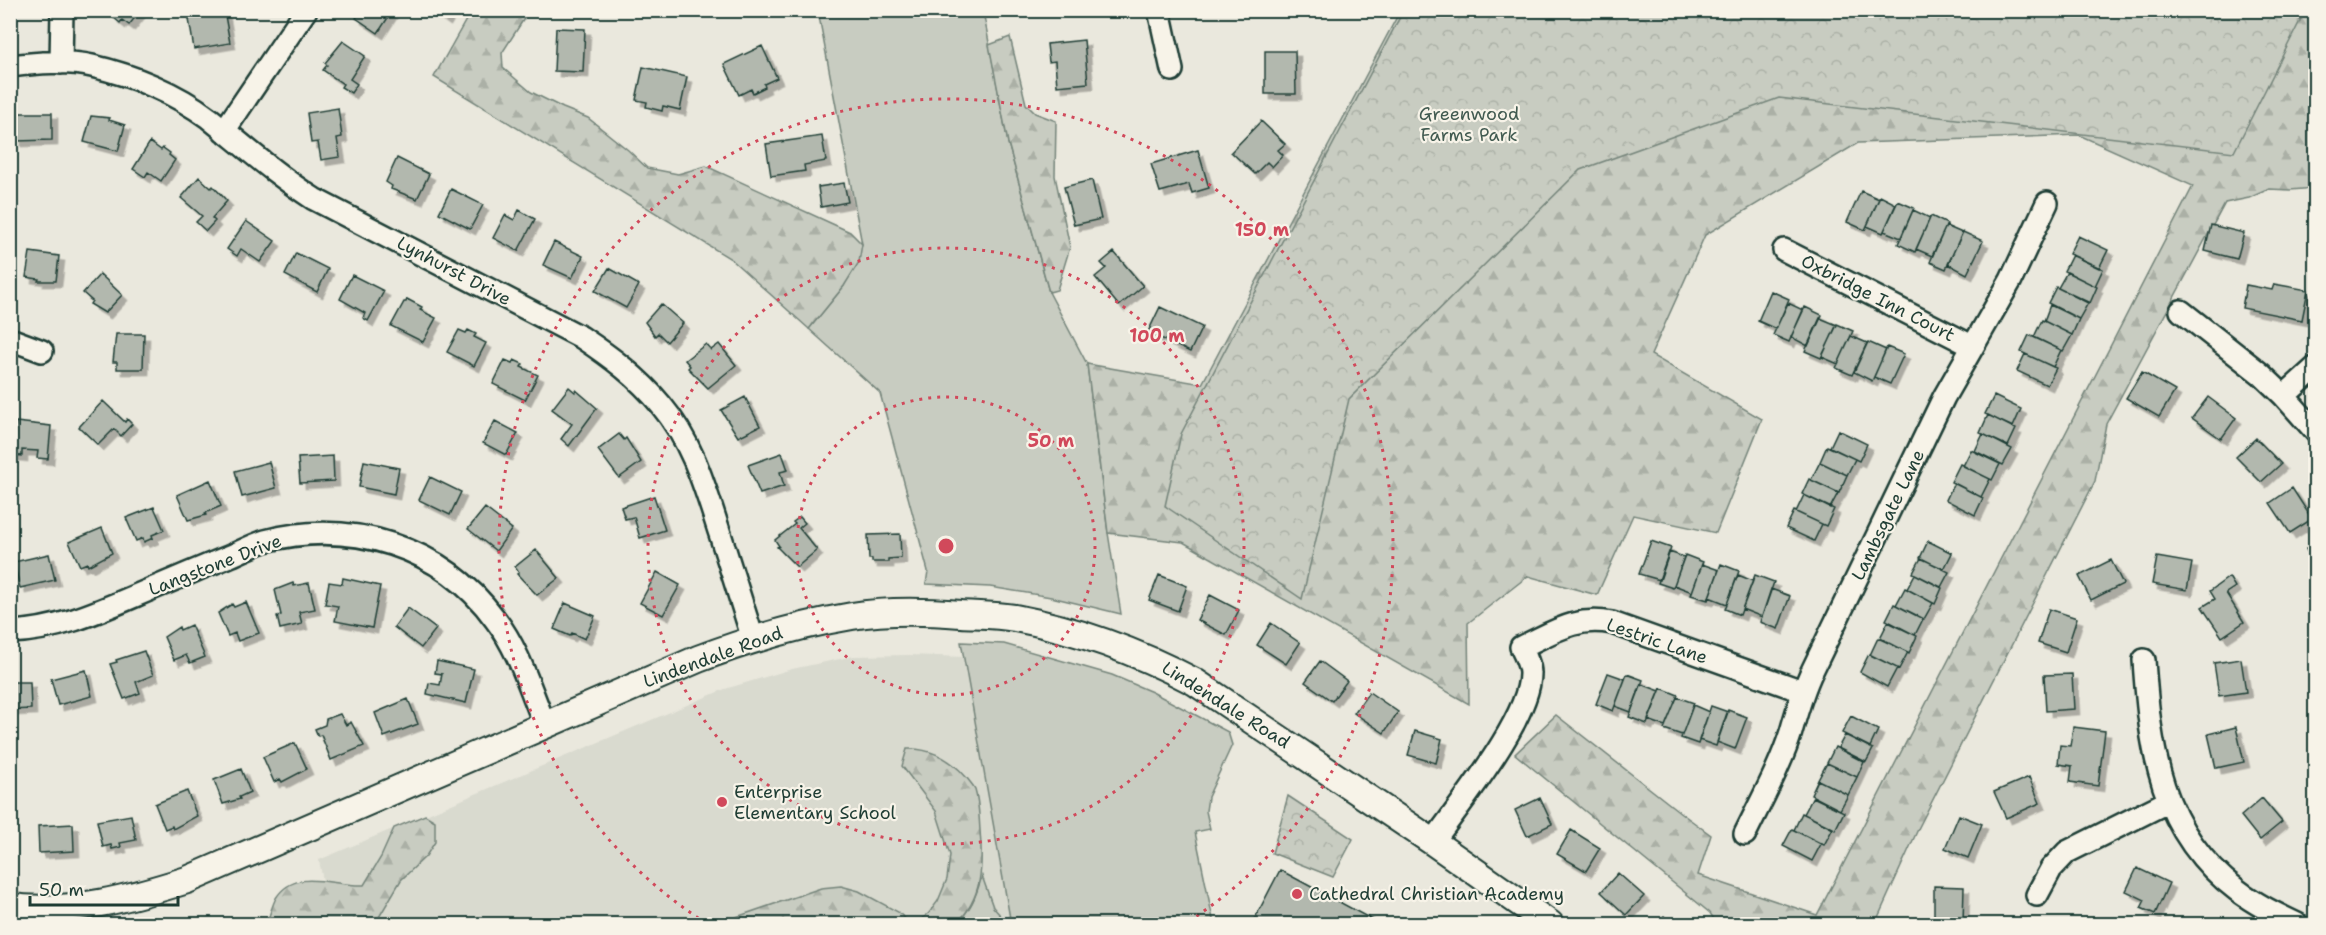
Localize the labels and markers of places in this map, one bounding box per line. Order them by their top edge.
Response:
centre of rings [936,536,956,556]
place label: Enterprise Elementary School [734,780,897,825]
marker: Enterprise Elementary School [715,795,729,809]
place label: Cathedral Christian Academy [1309,882,1564,906]
marker: Cathedral Christian Academy [1290,887,1304,901]

